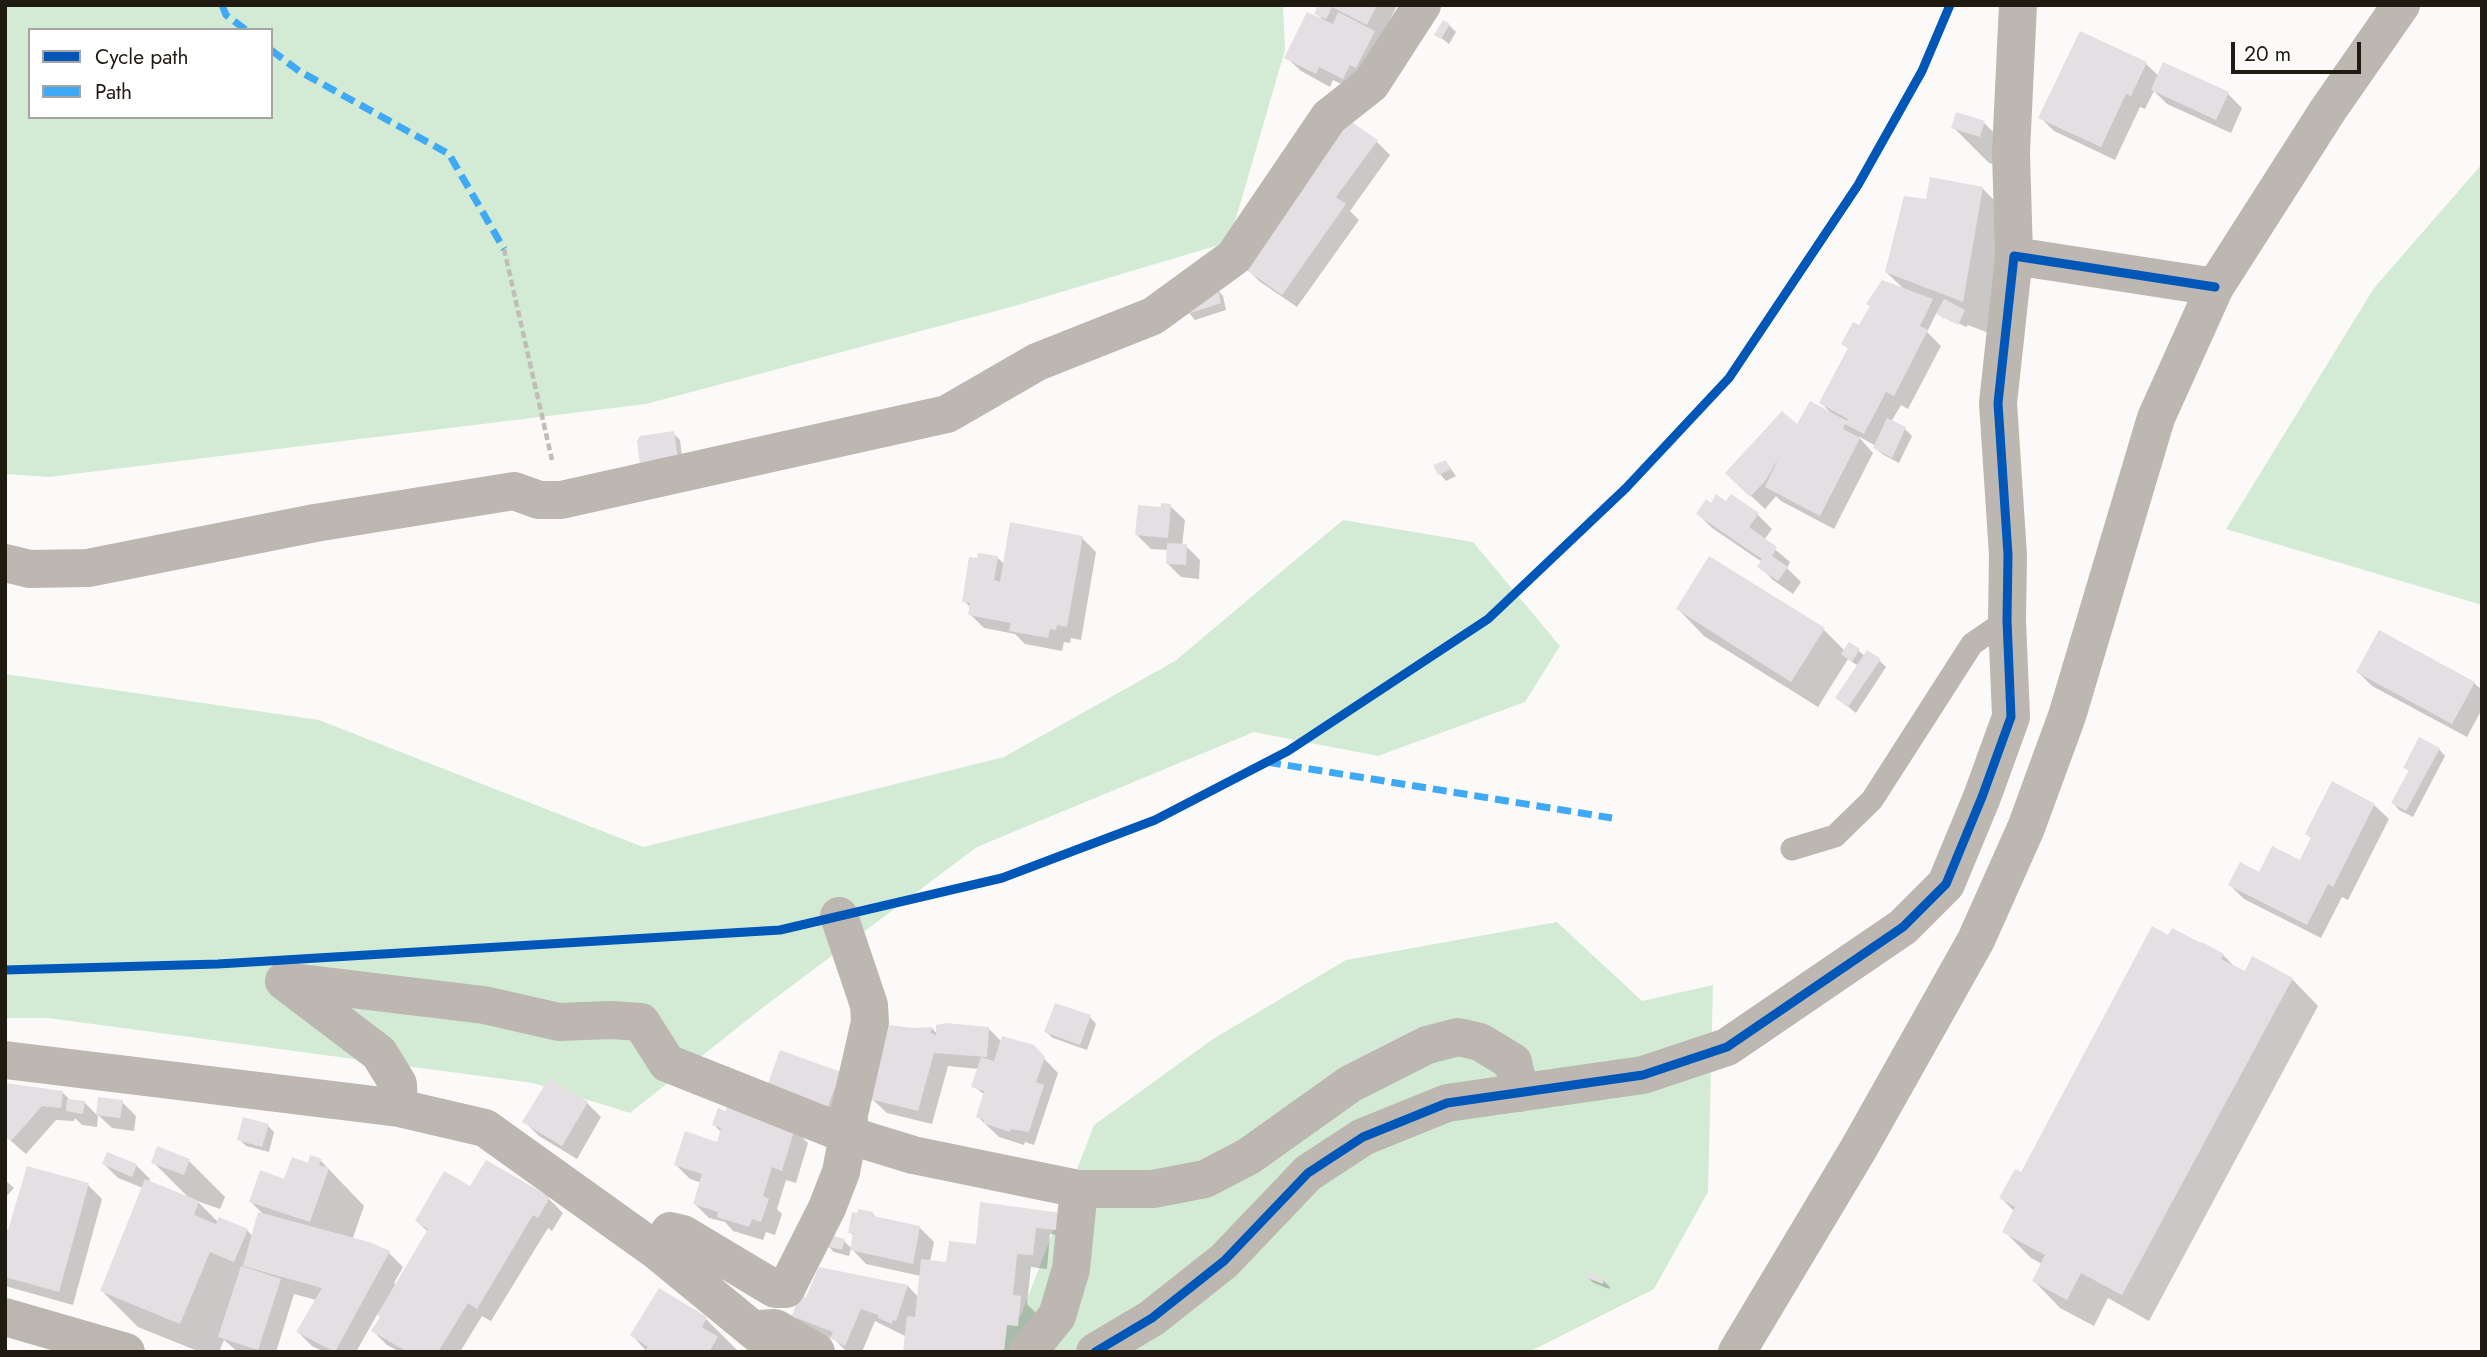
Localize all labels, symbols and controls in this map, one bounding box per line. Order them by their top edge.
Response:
legend [28,28,273,119]
scale bar [2235,28,2364,72]
text: 20 m [2244,39,2291,69]
text: Cycle path [95,42,188,72]
text: Path [95,77,132,107]

